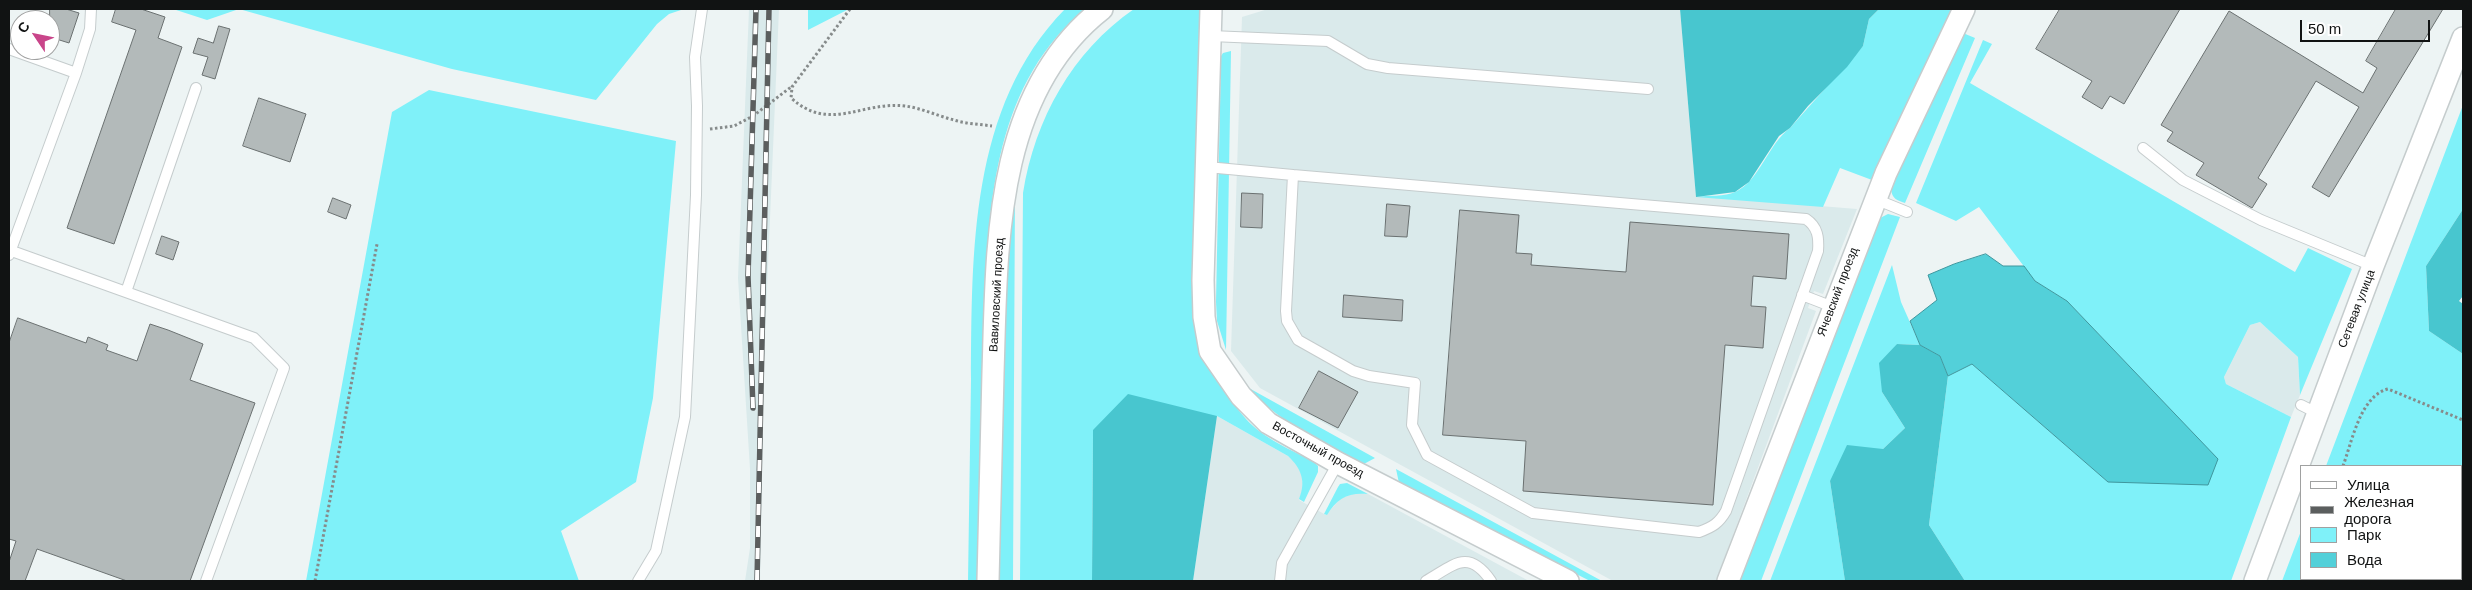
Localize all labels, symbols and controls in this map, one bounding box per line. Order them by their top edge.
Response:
north arrow [10,10,60,60]
scale bar [2302,10,2432,42]
text: С [14,19,33,36]
text: 50 m [2308,20,2341,37]
street label: Вавиловский проезд [987,238,1007,352]
street label: Ячевский проезд [1814,245,1862,339]
street label: Сетевая улица [2335,268,2379,350]
street label: Восточный проезд [1270,419,1366,481]
legend [2300,465,2462,580]
text: Улица [2347,476,2390,493]
text: Железная дорога [2344,493,2414,527]
text: Парк [2347,526,2381,543]
text: Вода [2347,551,2382,568]

